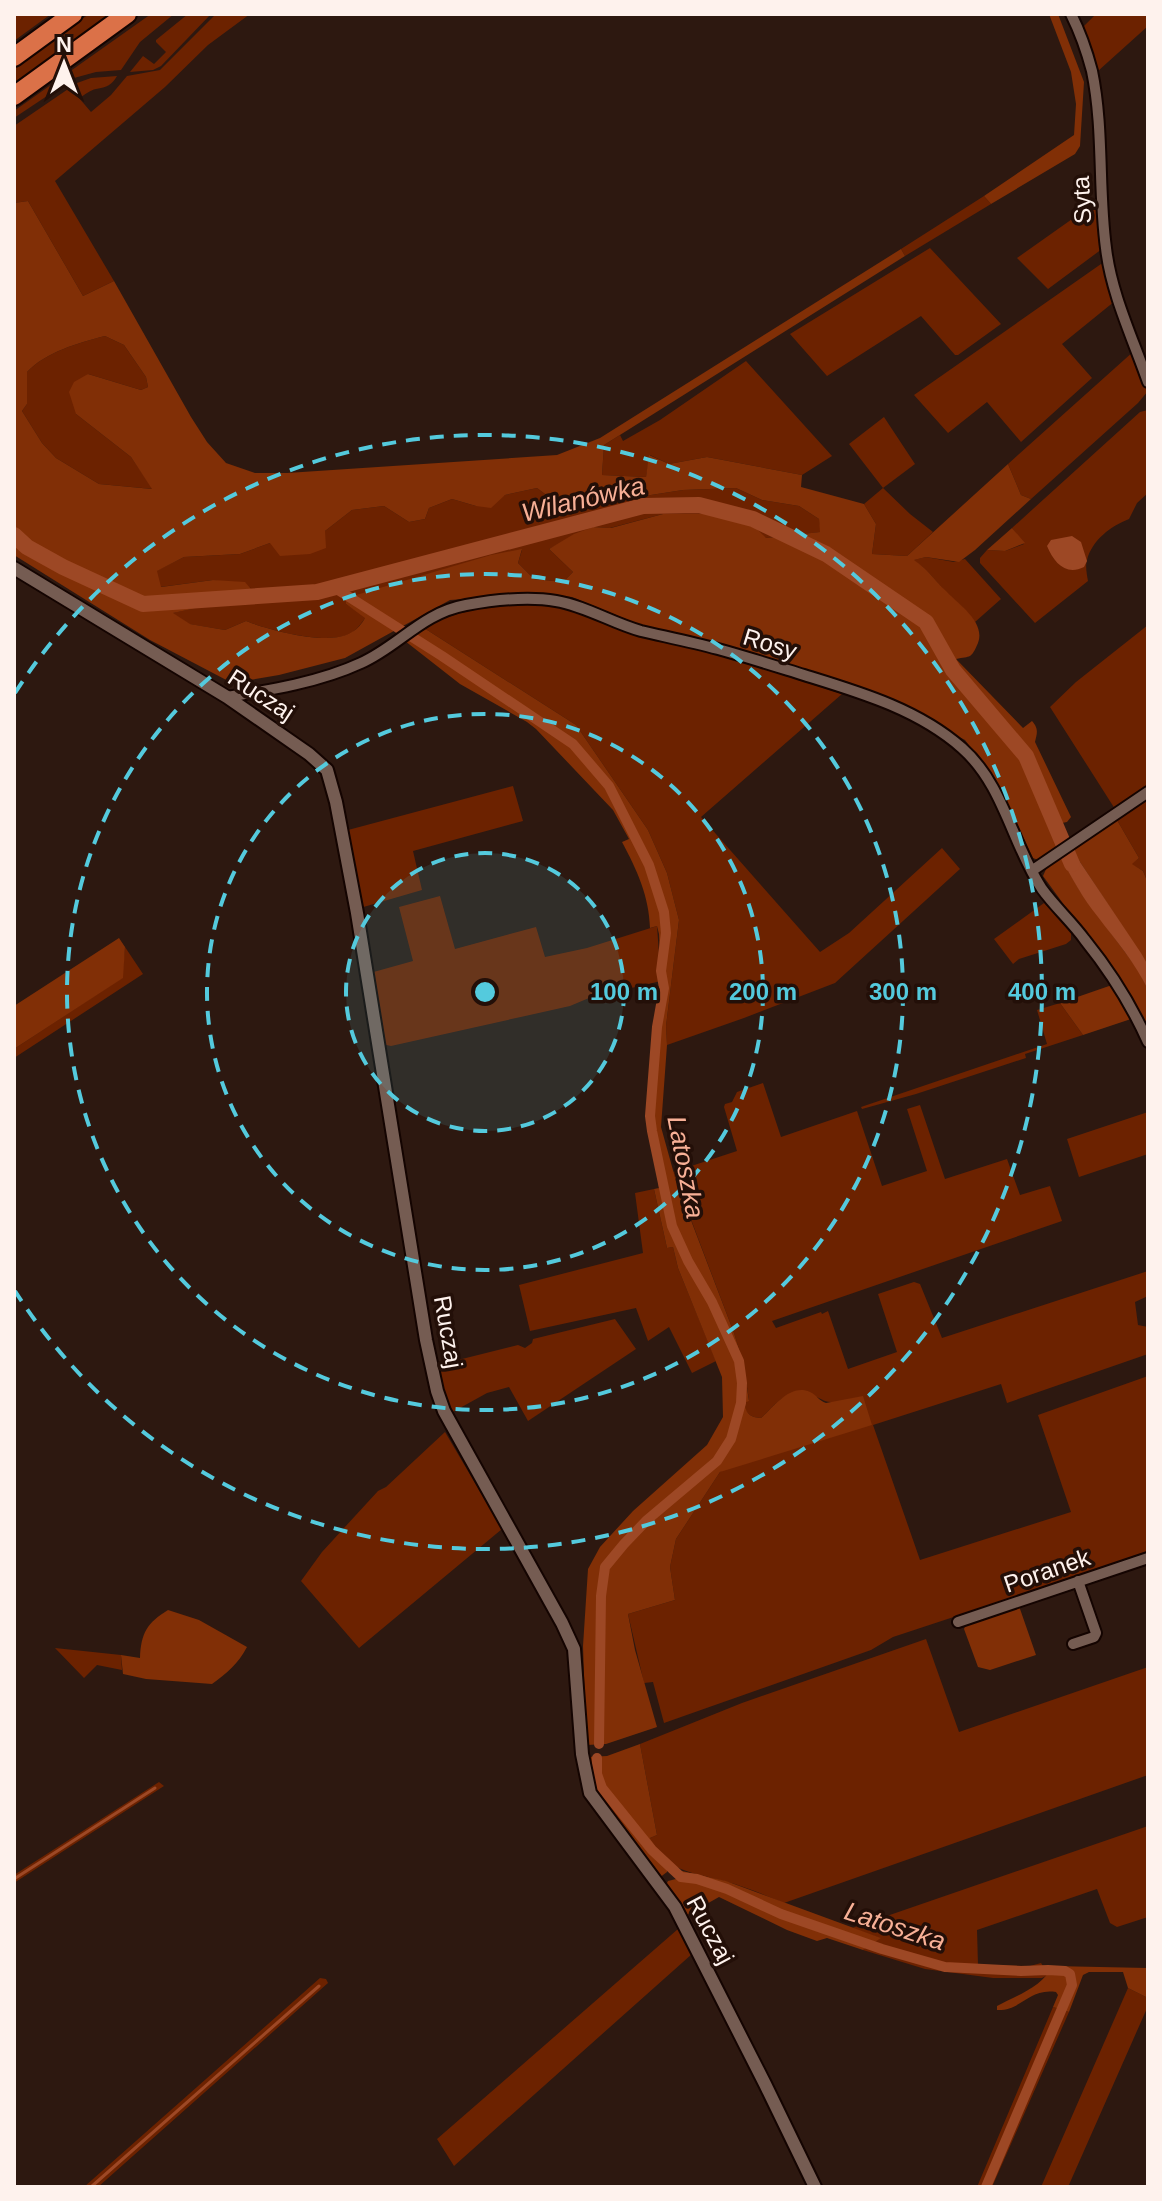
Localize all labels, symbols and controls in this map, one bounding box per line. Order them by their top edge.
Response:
north arrow [24,24,104,104]
text: N [56,32,72,57]
street label: Syta [1067,175,1096,225]
water label: Wilanówka [518,470,648,528]
street label: Rosy [740,623,800,664]
street label: Ruczaj [223,663,299,726]
centre of rings [471,978,499,1006]
text: 100 m [590,978,658,1005]
text: 200 m [729,978,797,1005]
text: 300 m [869,978,937,1005]
text: 400 m [1008,978,1076,1005]
water label: Latoszka [661,1113,711,1221]
street label: Ruczaj [429,1293,468,1370]
street label: Poranek [1000,1543,1094,1598]
street label: Ruczaj [681,1891,740,1968]
water label: Latoszka [841,1896,949,1956]

